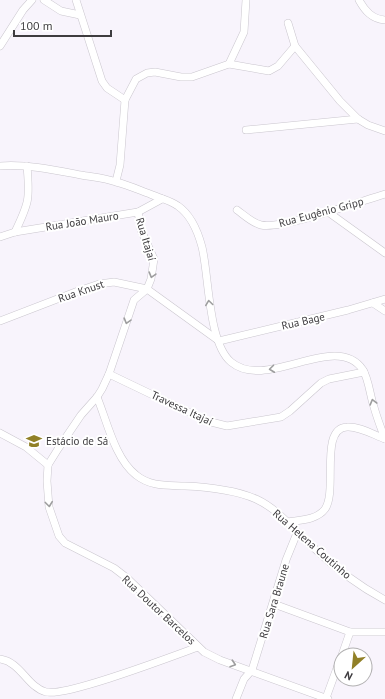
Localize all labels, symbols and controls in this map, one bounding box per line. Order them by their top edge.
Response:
scale bar [14,12,111,38]
text: 100 m [20,18,53,33]
street label: Rua Eugênio Gripp [277,194,365,230]
street label: Rua João Mauro [44,208,120,234]
street label: Rua Itajaí [133,216,159,262]
one-way arrow [148,272,157,279]
street label: Rua Knust [56,277,106,305]
one-way arrow [205,300,214,306]
street label: Rua Bage [280,309,326,333]
one-way arrow [124,317,132,324]
one-way arrow [269,364,275,373]
street label: Travessa Itajaí [149,388,215,428]
one-way arrow [369,398,377,405]
school or university icon: Estácio de Sá [25,432,43,450]
place label: Estácio de Sá [46,434,108,448]
one-way arrow [44,501,53,507]
street label: Rua Helena Coutinho [270,506,354,582]
street label: Rua Sara Braune [256,562,292,640]
street label: Rua Doutor Barcelos [119,572,199,648]
north arrow [333,647,373,687]
one-way arrow [229,659,236,668]
text: N [342,668,355,684]

